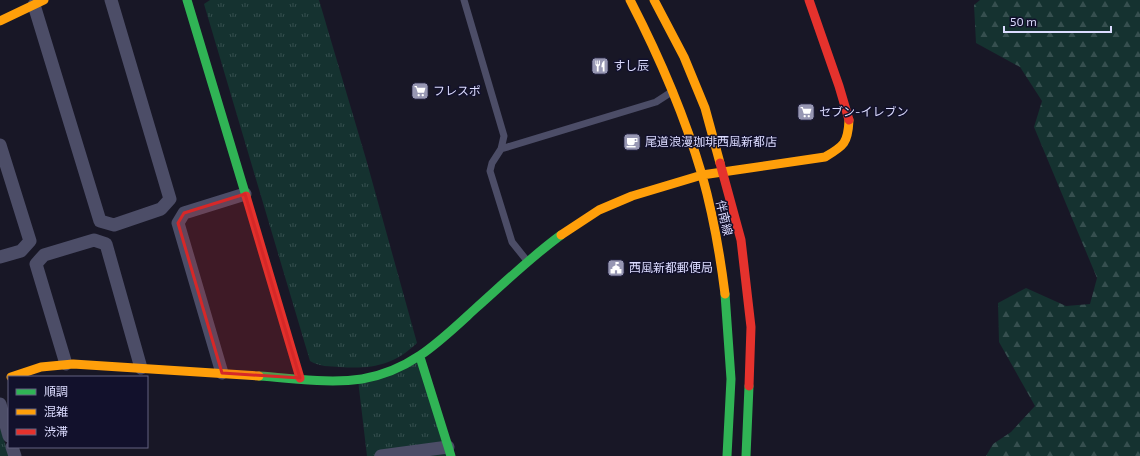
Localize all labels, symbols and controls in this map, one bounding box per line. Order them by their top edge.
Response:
scale bar [1004,8,1111,34]
text: 50 m [1010,14,1037,28]
restaurant icon: すし辰 [590,56,610,76]
place label: すし辰 [613,58,649,72]
supermarket icon: フレスポ [410,81,430,101]
place label: フレスポ [433,83,481,97]
supermarket icon: セブン-イレブン [796,102,816,122]
place label: セブン-イレブン [819,104,908,118]
cafe icon: 尾道浪漫珈琲西風新都店 [622,132,642,152]
place label: 尾道浪漫珈琲西風新都店 [645,134,777,148]
street label: 伴南線 [714,199,736,237]
public building icon: 西風新都郵便局 [606,258,626,278]
place label: 西風新都郵便局 [629,260,713,274]
legend [8,376,148,448]
text: 順調 [44,384,68,398]
text: 混雑 [44,404,68,418]
text: 渋滞 [44,424,68,438]

